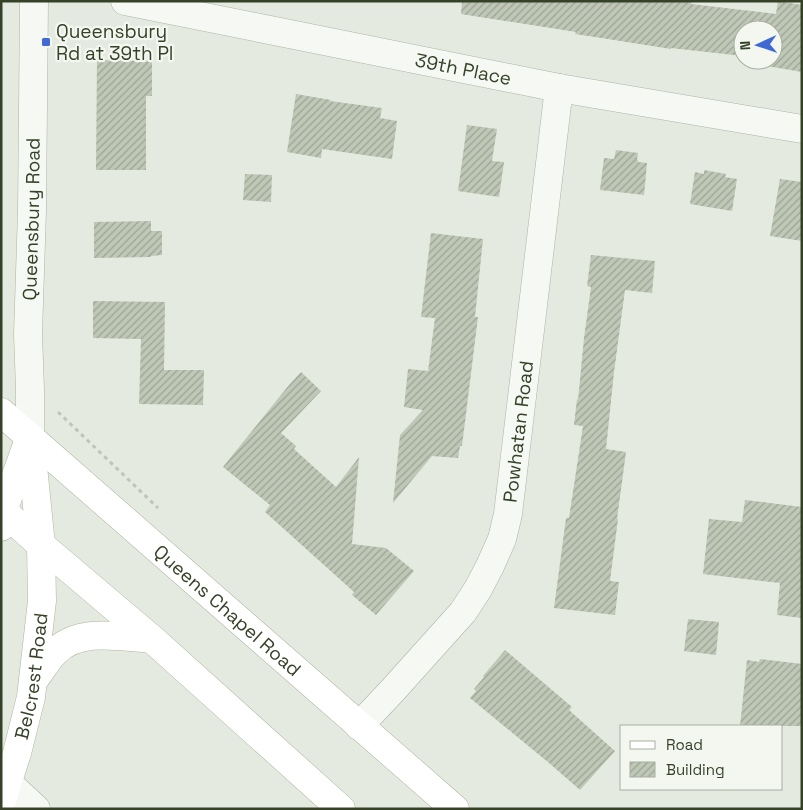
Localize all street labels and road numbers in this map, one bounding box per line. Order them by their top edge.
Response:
street label: 39th Place [413,47,514,91]
street label: Queensbury Road [17,138,46,301]
street label: Powhatan Road [497,359,539,504]
street label: Queens Chapel Road [148,539,306,682]
street label: Belcrest Road [9,611,54,742]

